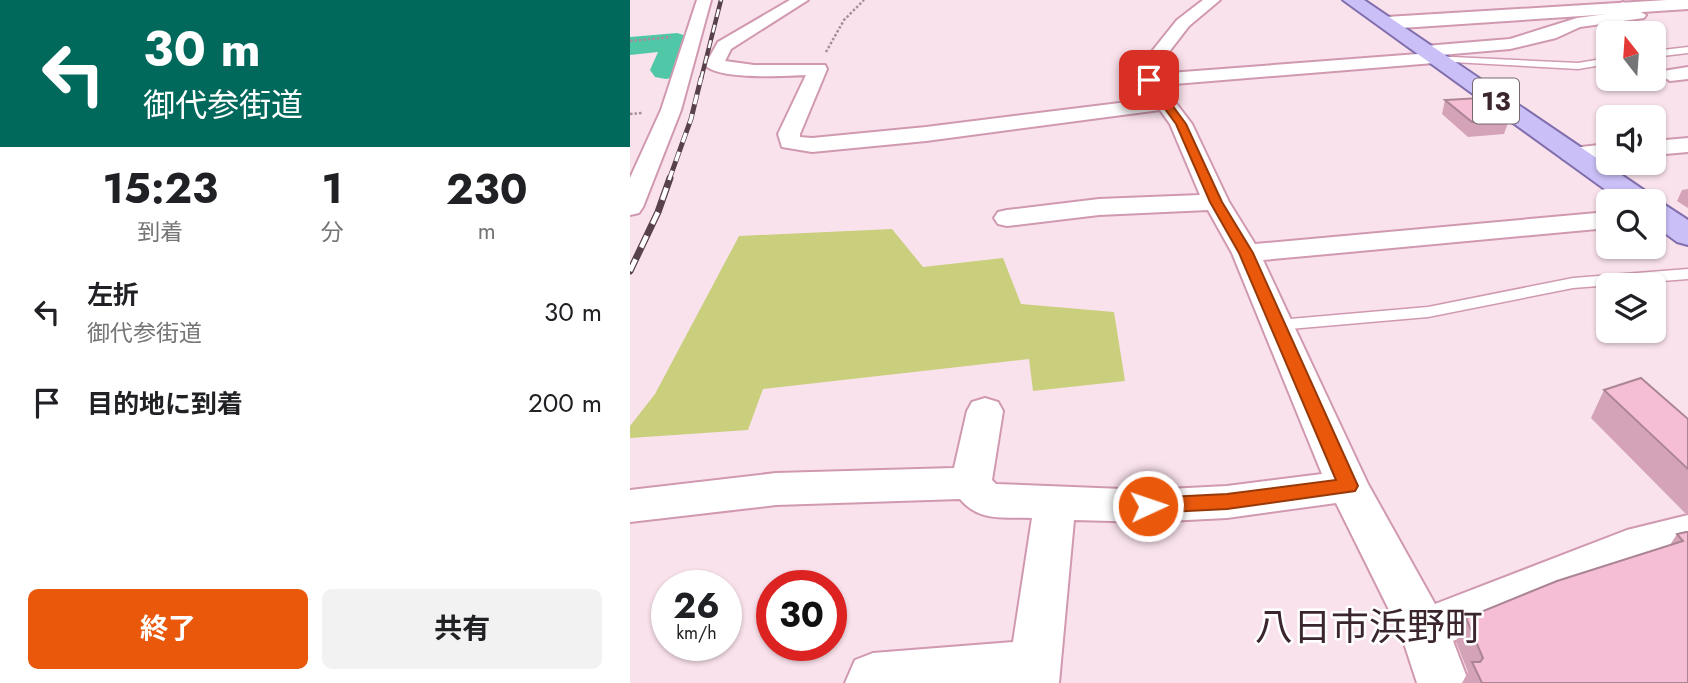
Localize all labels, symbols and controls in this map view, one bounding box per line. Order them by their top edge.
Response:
text: 30 m [143,14,261,84]
north arrow [1596,21,1666,91]
map controls [1596,21,1666,343]
icon: left [28,28,119,119]
pin [1119,50,1179,110]
icon: arrive [1130,61,1168,99]
road number: 13 [1473,78,1519,124]
text: 御代参街道 [143,82,303,128]
button: sound [1596,105,1666,175]
text: 15:23 [102,158,218,219]
text: 1 [321,158,343,219]
text: 230 [446,159,528,220]
button: search [1596,189,1666,259]
text: m [478,214,496,248]
text: 到着 [137,215,183,249]
text: 分 [321,215,344,249]
button: layers [1596,273,1666,343]
text: 左折 [87,276,139,314]
icon: left [28,293,66,331]
text: 30 m [544,293,602,331]
text: 御代参街道 [87,316,202,350]
icon: arrive [28,384,66,422]
text: 200 m [528,384,602,422]
text: 目的地に到着 [87,385,243,423]
position arrow [1111,469,1185,543]
speed limit sign: 30 [756,570,847,661]
text: 26 [673,581,720,631]
button: 終了 [28,589,308,669]
button: 共有 [322,589,602,669]
district label: 八日市浜野町 [1255,599,1483,654]
text: km/h [676,620,717,646]

